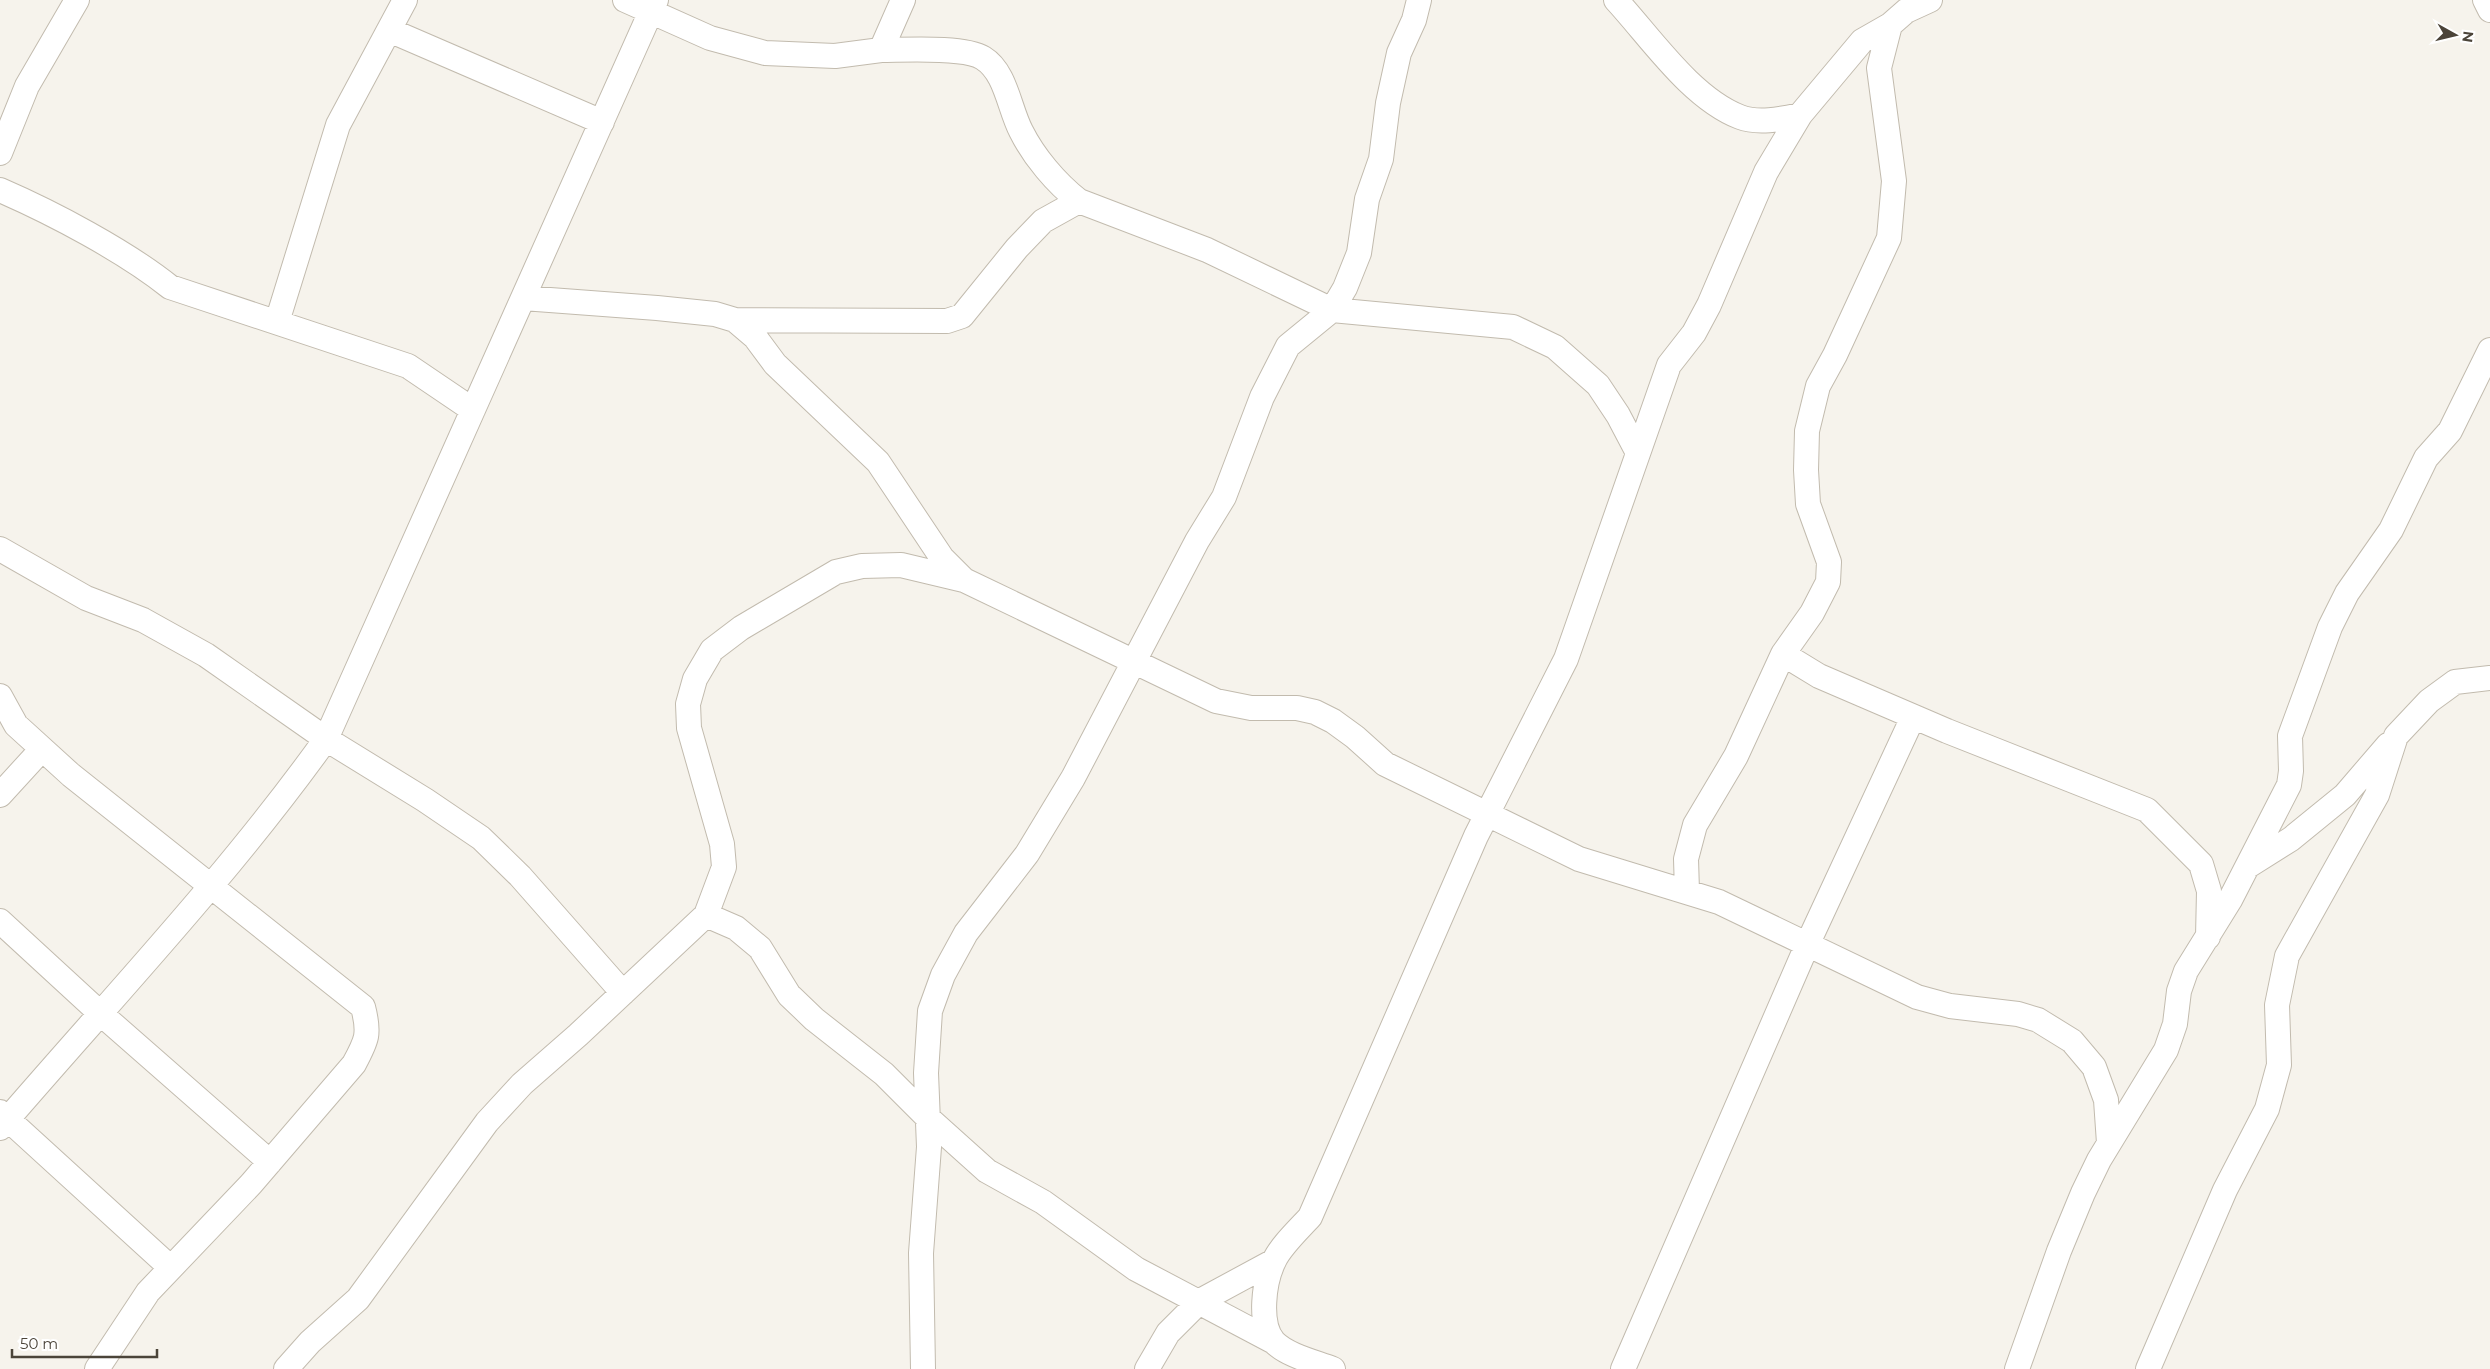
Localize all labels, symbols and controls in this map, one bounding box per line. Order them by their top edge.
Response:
north arrow [2430,10,2480,60]
text: N [2458,30,2478,44]
scale bar [12,1326,158,1358]
text: 50 m [20,1334,58,1353]

